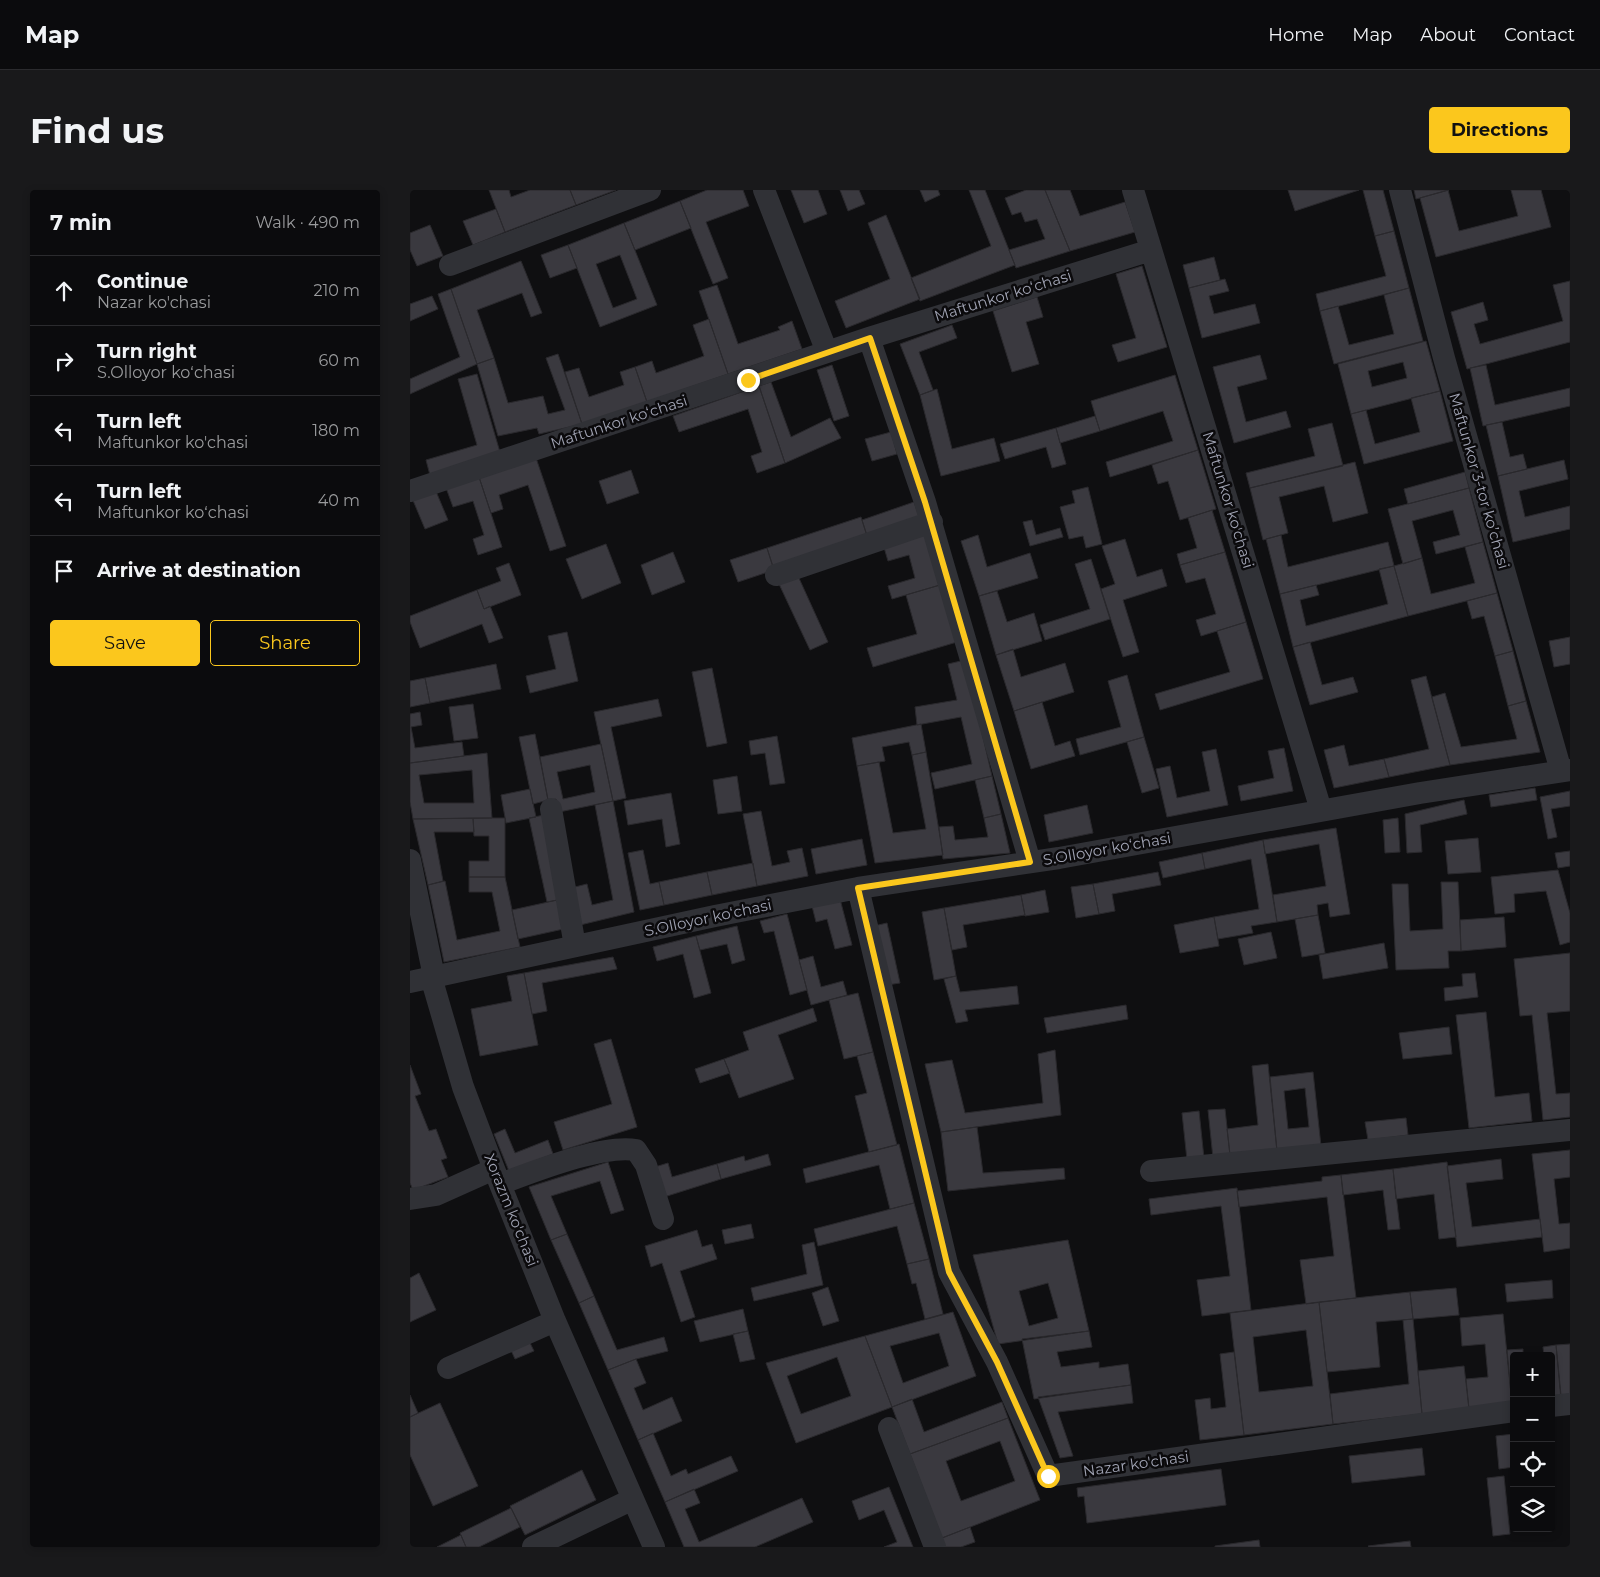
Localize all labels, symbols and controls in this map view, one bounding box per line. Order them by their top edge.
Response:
text: Map [25,20,79,49]
text: Home [1268,24,1324,46]
text: Map [1352,24,1392,46]
text: About [1420,24,1476,46]
text: Contact [1504,24,1575,46]
button: Directions [1429,107,1570,153]
text: Find us [30,109,164,152]
text: 7 min [50,210,112,235]
text: Walk · 490 m [255,213,360,232]
street label: Maftunkor koʻchasi [932,266,1074,325]
text: Continue [97,270,188,293]
icon: ahead [50,277,78,305]
text: 210 m [313,281,360,300]
text: Nazar ko'chasi [97,293,211,312]
text: Turn right [97,340,197,363]
icon: right [50,347,78,375]
text: 60 m [318,351,360,370]
text: S.Olloyor koʻchasi [97,363,235,382]
route end [737,369,760,392]
street label: Maftunkor koʻchasi [548,390,690,453]
street label: Maftunkor 3-tor koʼchasi [1445,391,1514,571]
text: Turn left [97,410,182,433]
icon: left [50,417,78,445]
text: 180 m [312,421,360,440]
street label: Maftunkor ko'chasi [1199,429,1258,570]
text: Maftunkor ko'chasi [97,433,248,452]
text: Turn left [97,480,182,503]
icon: left [50,487,78,515]
text: 40 m [318,491,360,510]
text: Maftunkor koʻchasi [97,503,249,522]
icon: arrive [50,557,78,585]
text: Arrive at destination [97,559,301,582]
button: Save [50,620,200,666]
button: Share [210,620,360,666]
street label: S.Olloyor koʻchasi [1041,828,1172,869]
street label: S.Olloyor koʻchasi [643,895,773,940]
street label: Xorazm ko'chasi [480,1151,543,1269]
map controls [1510,1352,1555,1532]
button: + [1510,1352,1555,1397]
button: − [1510,1397,1555,1442]
button: locate [1510,1442,1555,1487]
street label: Nazar ko'chasi [1082,1447,1190,1480]
route start [1037,1465,1060,1488]
button: layers [1510,1487,1555,1532]

